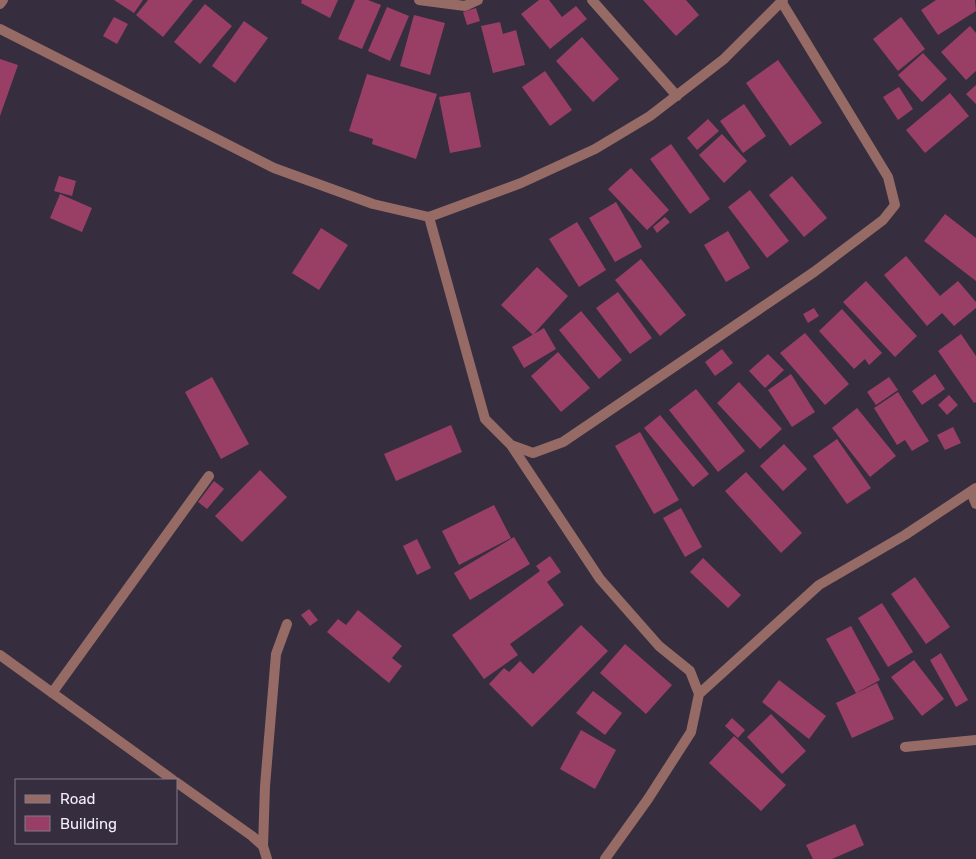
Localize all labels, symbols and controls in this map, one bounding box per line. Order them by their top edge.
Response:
legend [15,779,178,844]
text: Road [60,790,96,808]
text: Building [60,815,117,833]

